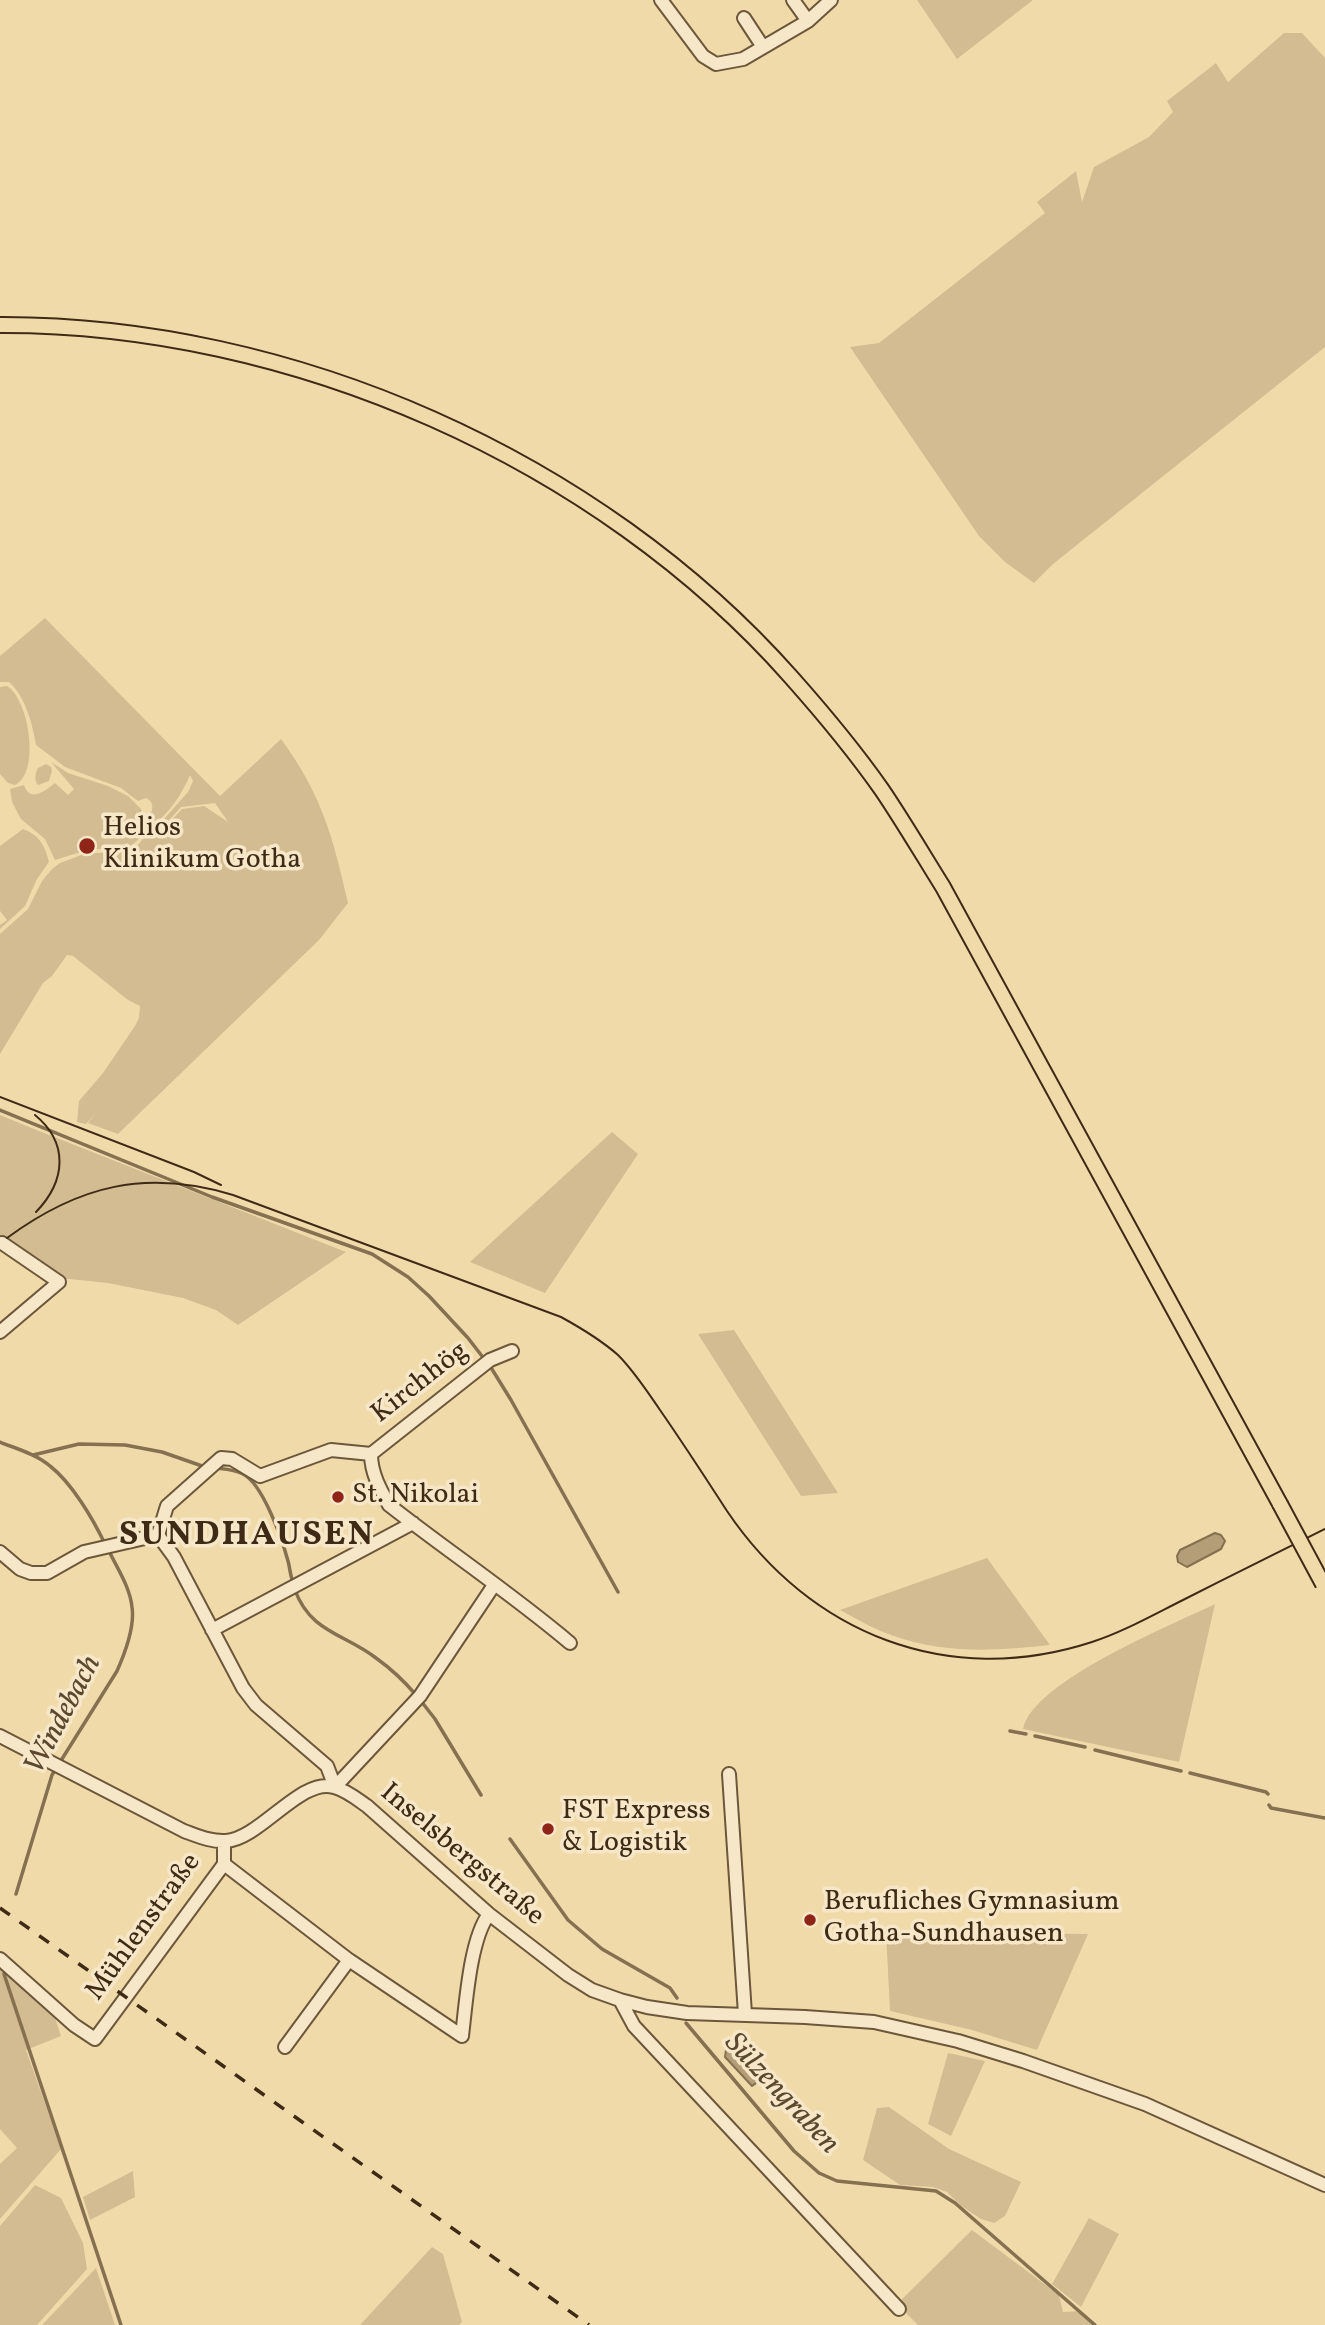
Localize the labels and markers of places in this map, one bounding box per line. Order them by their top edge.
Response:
place label: Helios Klinikum Gotha [103,813,301,879]
marker: Helios Klinikum Gotha [77,836,97,856]
place label: St. Nikolai [352,1480,479,1514]
marker: St. Nikolai [330,1489,346,1505]
place label: FST Express & Logistik [562,1796,710,1862]
marker: FST Express & Logistik [540,1821,556,1837]
place label: Berufliches Gymnasium Gotha-Sundhausen [824,1887,1120,1953]
marker: Berufliches Gymnasium Gotha-Sundhausen [802,1912,818,1928]

